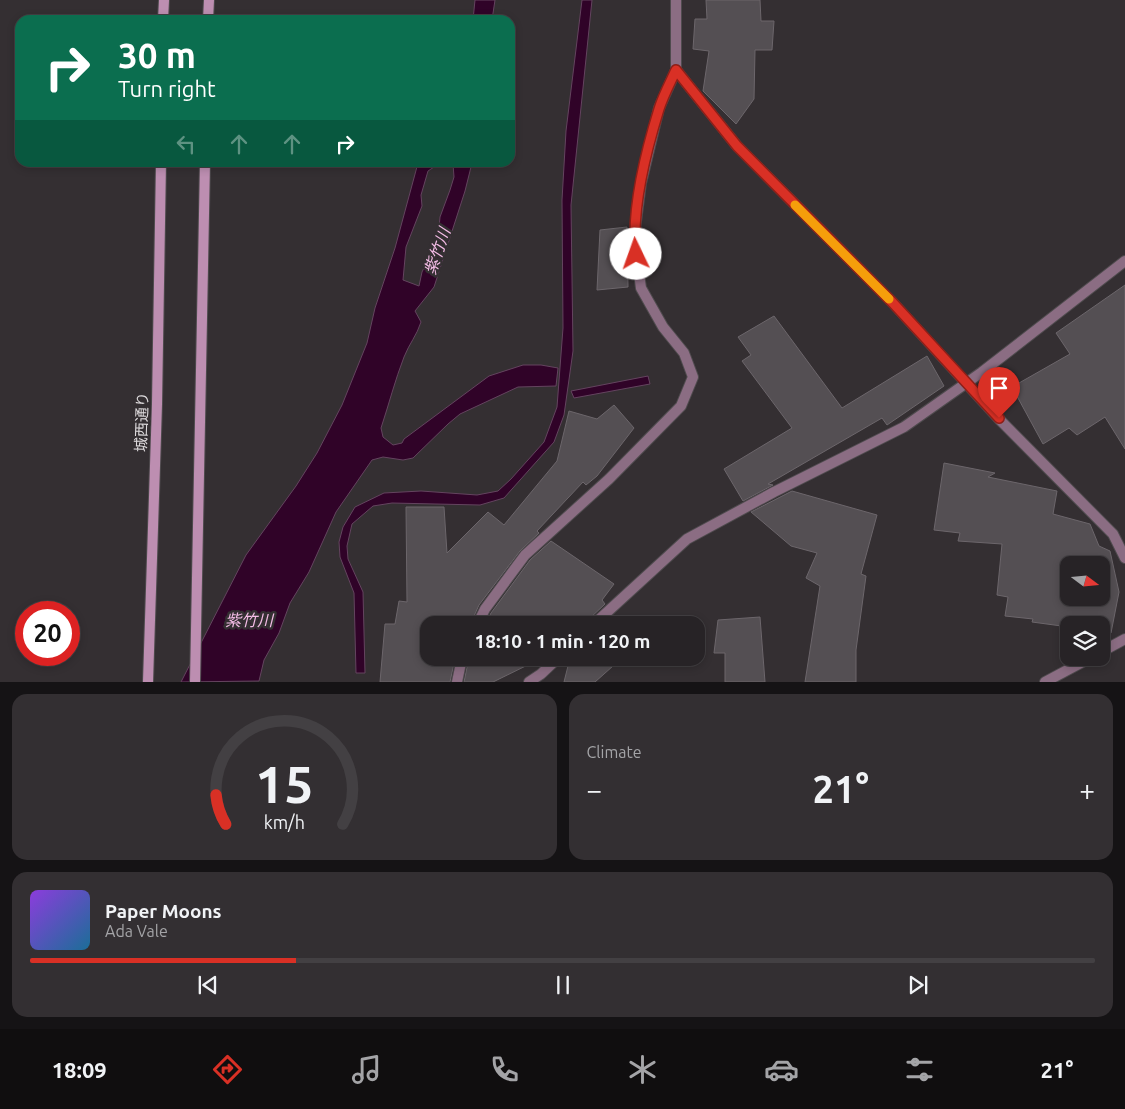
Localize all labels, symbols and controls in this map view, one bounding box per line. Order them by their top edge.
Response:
icon: right [35,35,100,100]
text: 30 m [118,35,196,75]
text: Turn right [118,76,216,101]
icon: left [172,130,200,158]
icon: ahead [225,130,253,158]
icon: ahead [278,130,306,158]
icon: right [331,130,359,158]
water label: 紫竹川 [421,223,454,277]
position arrow [609,227,661,279]
pin [978,367,1020,418]
icon: arrive [985,374,1013,402]
street label: 城西通り [132,392,151,452]
north arrow [1060,556,1110,606]
map controls [1060,556,1110,666]
speed limit sign: 20 [15,601,80,666]
water label: 紫竹川 [225,611,275,629]
button: layers [1060,616,1110,666]
text: 18:10 · 1 min · 120 m [475,630,650,652]
text: Climate [587,743,642,761]
text: 15 [255,755,314,813]
text: 21° [813,768,869,810]
text: − [587,774,602,805]
text: + [1079,774,1095,805]
text: km/h [264,812,305,832]
text: Paper Moons [105,900,222,922]
text: Ada Vale [105,922,168,940]
icon: previous [194,971,222,999]
icon: pause [549,971,577,999]
icon: next [904,971,932,999]
icon: directions [210,1052,245,1087]
icon: music [349,1052,384,1087]
icon: phone [487,1052,522,1087]
icon: climate [625,1052,660,1087]
icon: car [764,1052,799,1087]
icon: filters [902,1052,937,1087]
text: 18:09 [52,1057,107,1082]
text: 21° [1041,1057,1073,1082]

